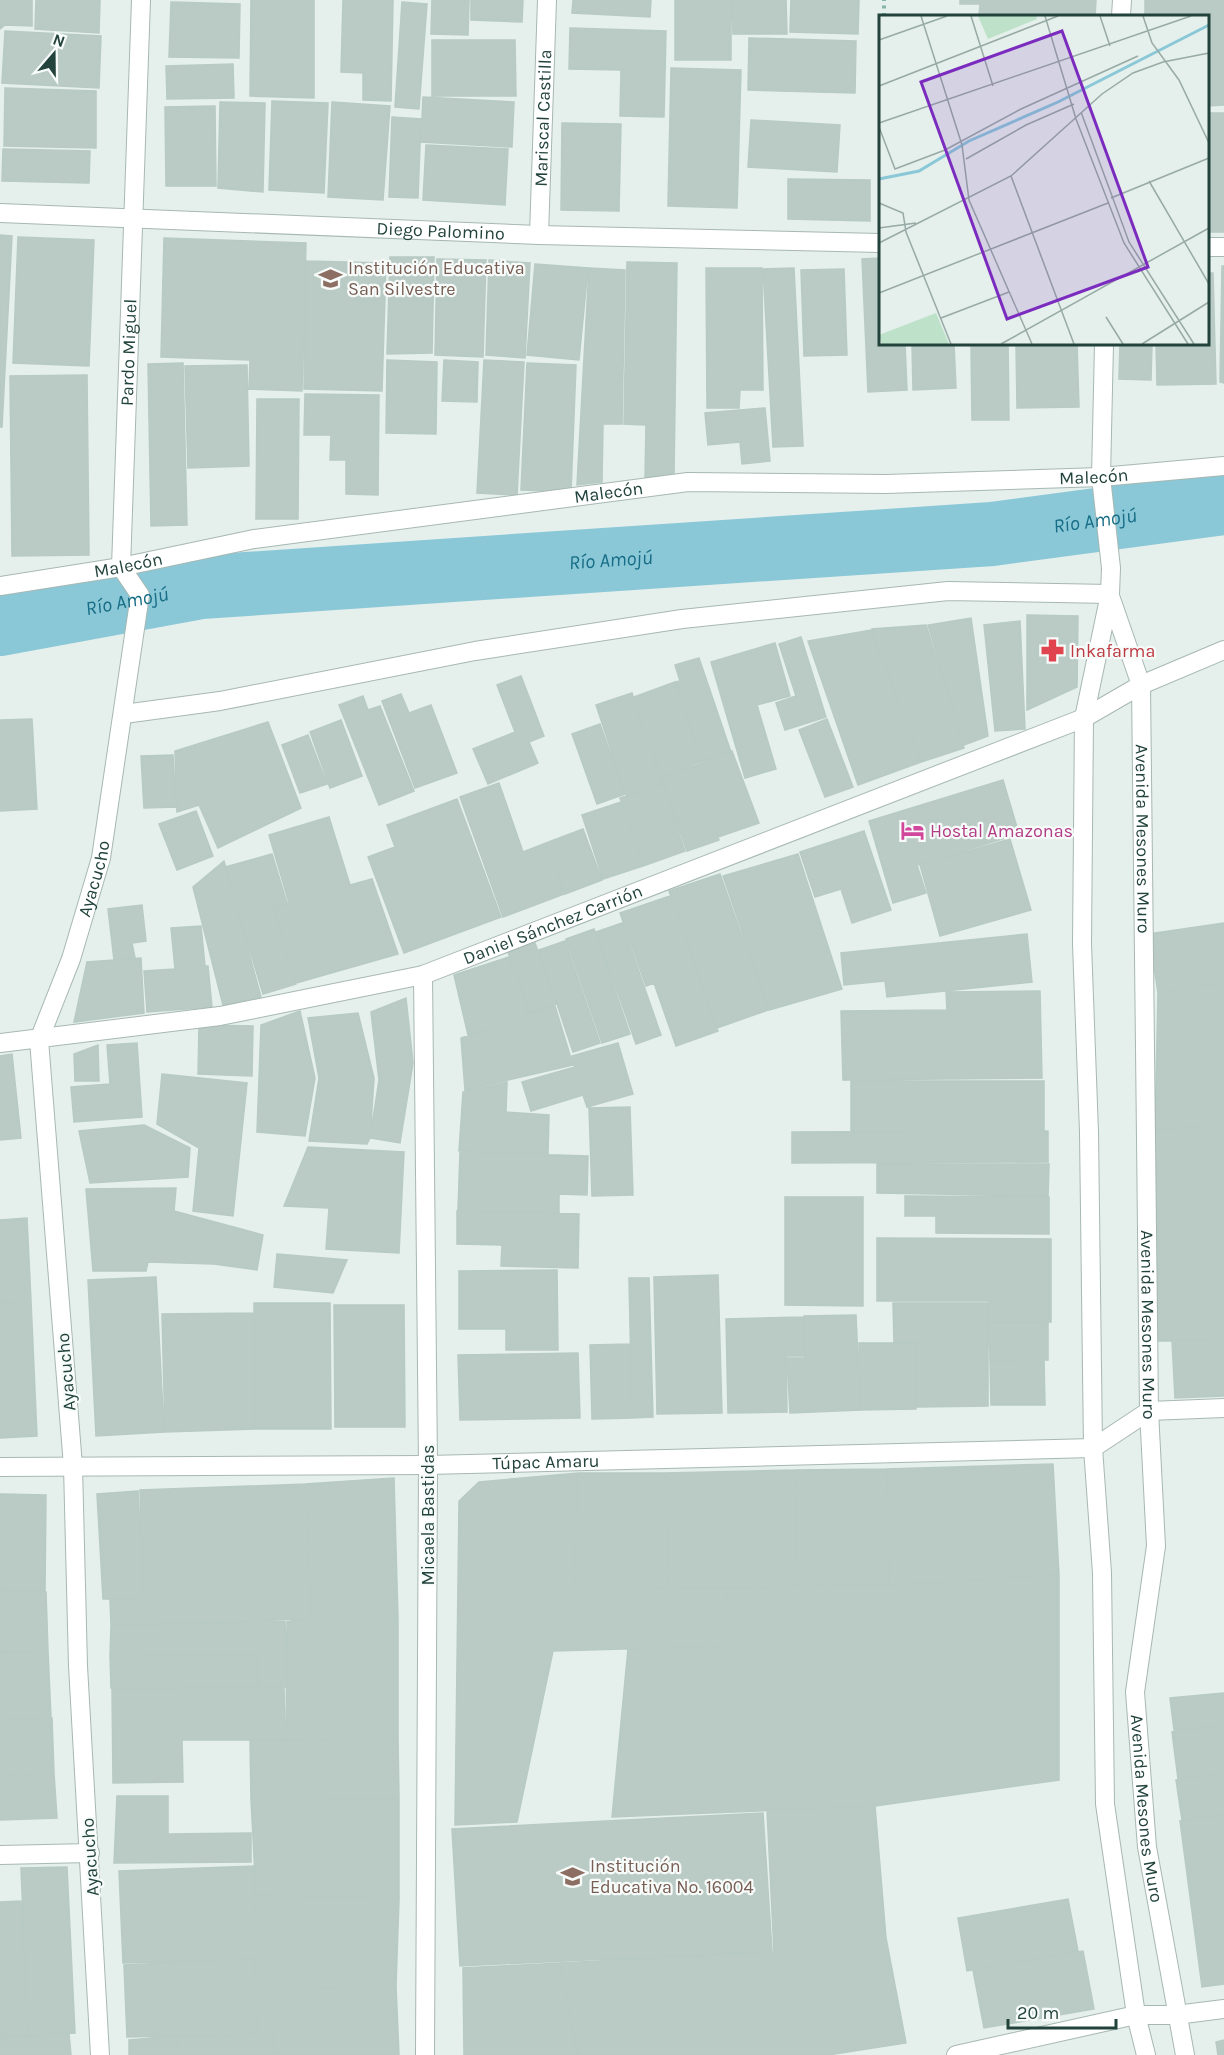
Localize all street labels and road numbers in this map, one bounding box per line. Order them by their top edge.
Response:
street label: Mariscal Castilla [530,49,556,187]
street label: Diego Palomino [376,217,505,245]
street label: Pardo Miguel [116,298,141,406]
street label: Malecón [1059,464,1129,489]
street label: Malecón [573,477,644,508]
street label: Malecón [92,548,165,582]
street label: Avenida Mesones Muro [1131,744,1155,934]
street label: Ayacucho [73,839,114,919]
street label: Daniel Sánchez Carrión [460,880,646,969]
street label: Avenida Mesones Muro [1136,1230,1160,1420]
street label: Ayacucho [52,1332,80,1412]
street label: Micaela Bastidas [417,1445,439,1586]
street label: Túpac Amaru [492,1450,600,1474]
street label: Avenida Mesones Muro [1126,1713,1168,1904]
street label: Ayacucho [76,1817,104,1897]

